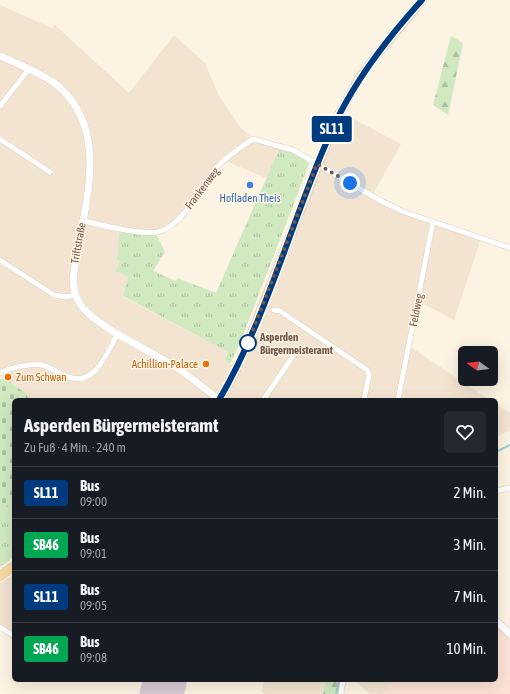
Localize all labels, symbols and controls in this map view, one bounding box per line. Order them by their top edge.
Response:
line badge: SL11 [304,116,360,142]
text: SL11 [320,121,344,137]
street label: Frankenweg [183,165,222,211]
your location [340,173,360,193]
marker: Hofladen Theis [245,180,255,190]
place label: Hofladen Theis [219,192,281,204]
street label: Triftstraße [68,222,88,264]
street label: Feldweg [407,292,425,328]
place label: Asperden Bürgermeisteramt [259,331,334,356]
marker: Asperden Bürgermeisteramt [239,334,257,352]
north arrow [458,346,498,386]
map controls [458,346,498,386]
place label: Achillion-Palace [132,358,198,370]
marker: Achillion-Palace [201,359,211,369]
place label: Zum Schwan [16,371,67,383]
marker: Zum Schwan [3,372,13,382]
button: heart [444,411,486,453]
text: Asperden Bürgermeisteramt [24,414,218,436]
text: Zu Fuß · 4 Min. · 240 m [24,440,126,455]
text: Bus [80,477,100,494]
text: 2 Min. [453,484,486,501]
text: SL11 [34,485,58,501]
text: 09:00 [80,494,107,509]
text: Bus [80,529,100,546]
text: 3 Min. [453,536,486,553]
text: SB46 [33,537,59,553]
text: 09:01 [80,546,107,561]
text: Bus [80,581,100,598]
text: 7 Min. [453,588,486,605]
text: SL11 [34,589,58,605]
text: 09:05 [80,598,107,613]
text: Bus [80,633,100,650]
text: 10 Min. [446,640,486,657]
text: SB46 [33,641,59,657]
text: 09:08 [80,650,107,665]

